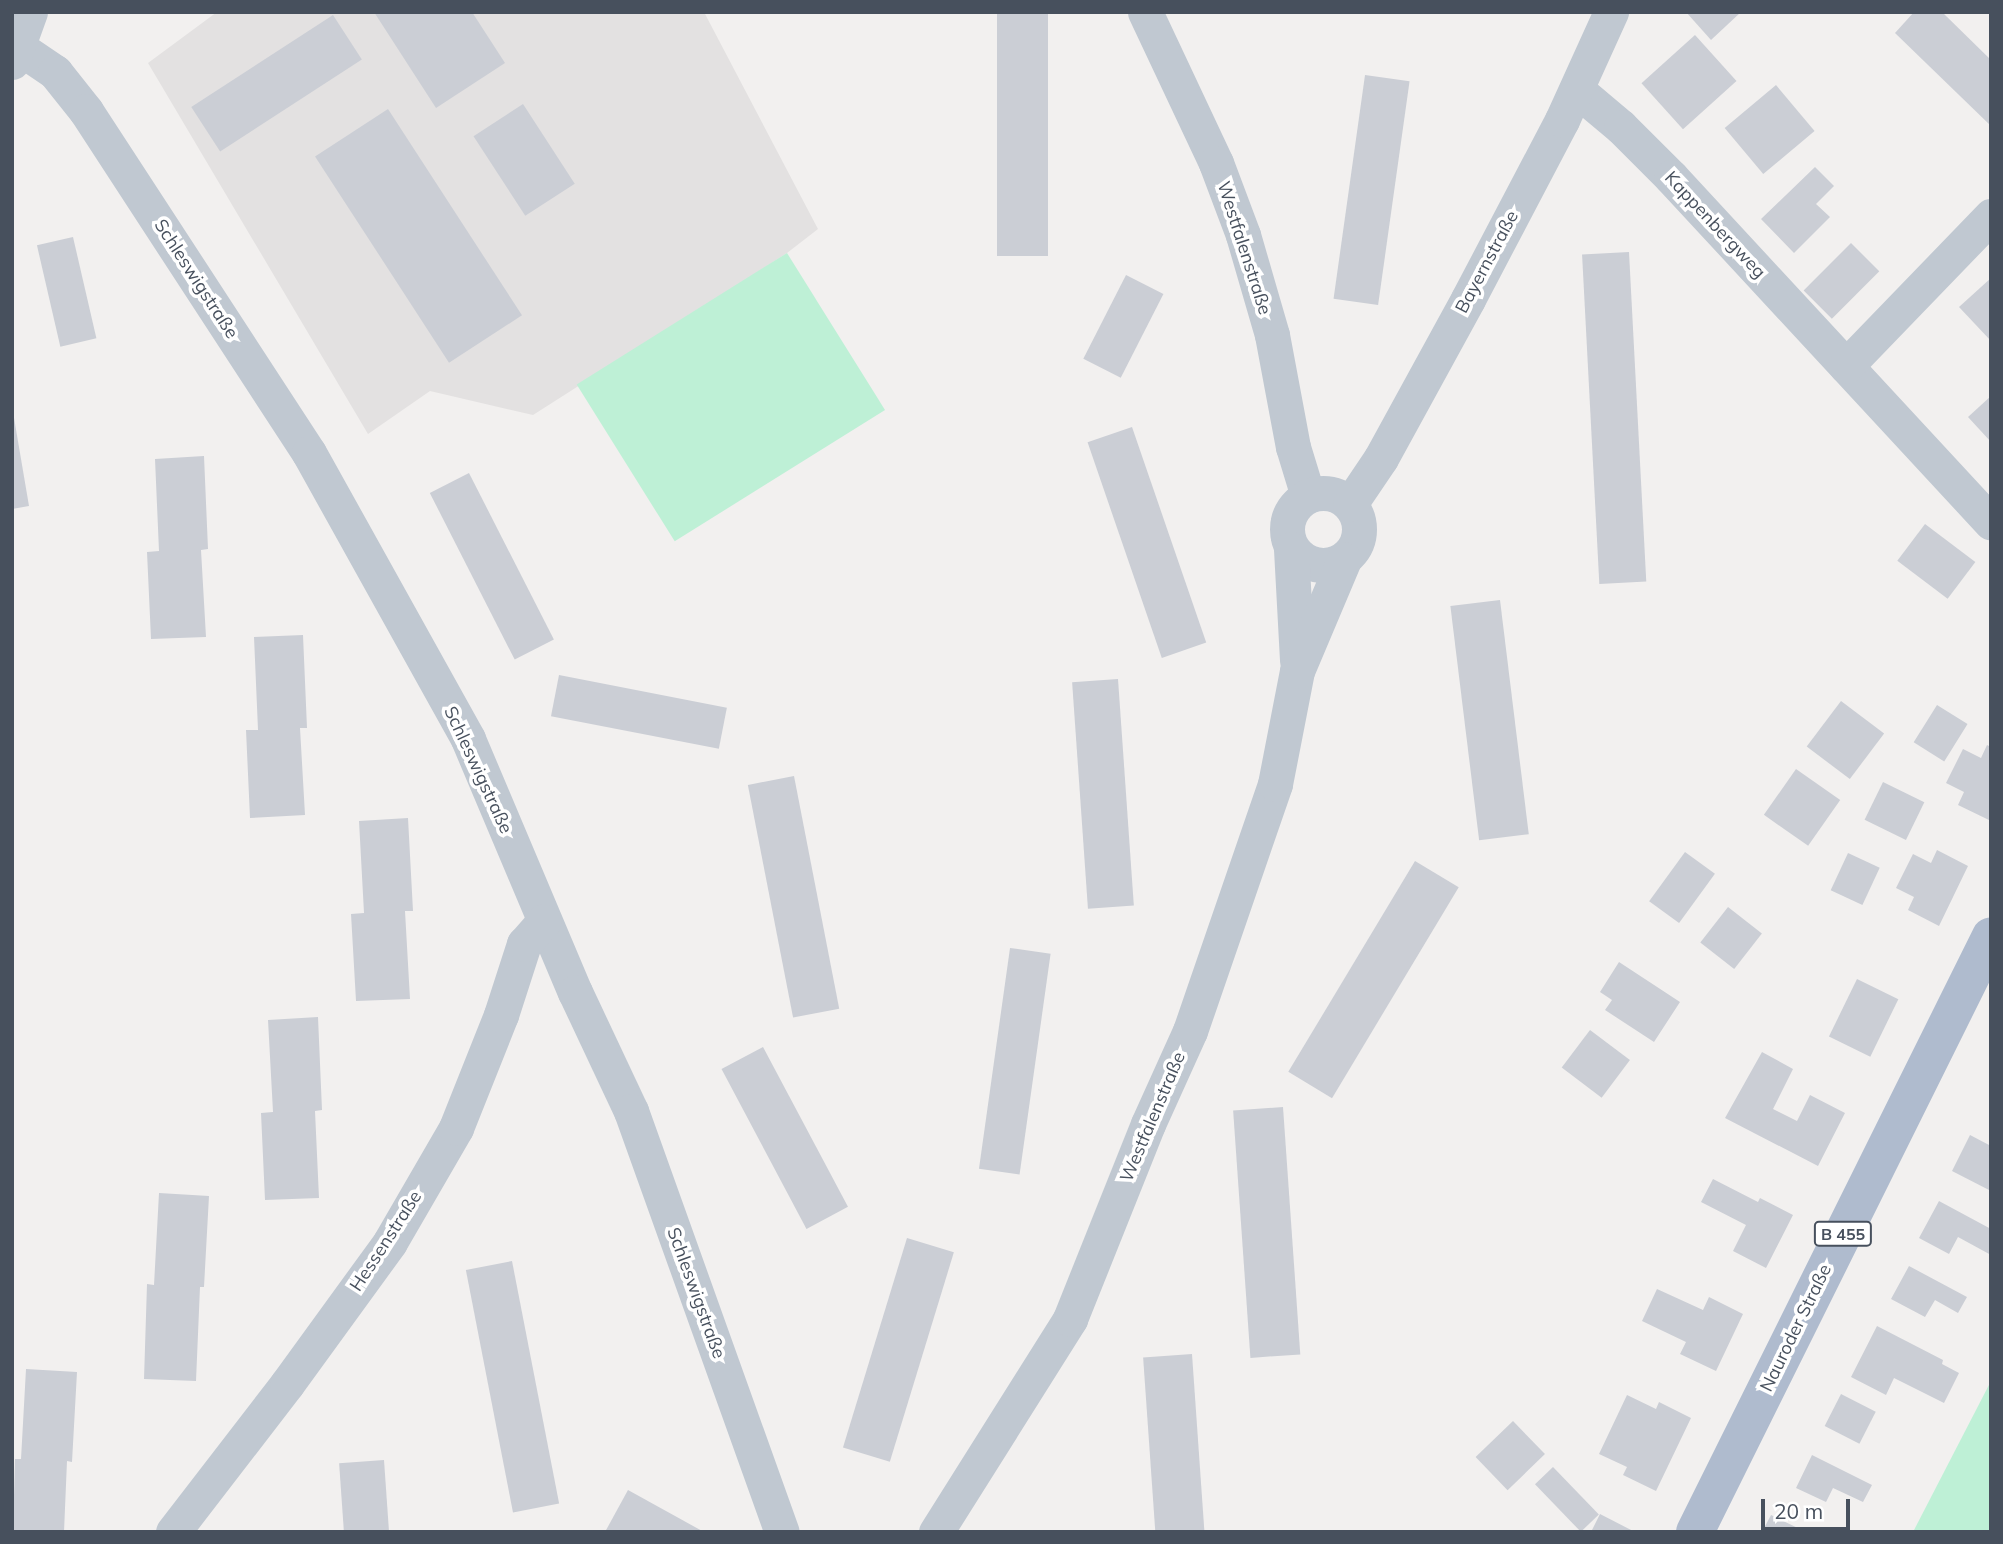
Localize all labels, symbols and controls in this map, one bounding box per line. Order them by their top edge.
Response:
street label: Kappenbergweg [1660,167,1770,283]
street label: Westfalenstraße [1212,179,1276,317]
street label: Bayernstraße [1451,207,1523,317]
street label: Schleswigstraße [149,215,243,343]
street label: Schleswigstraße [439,703,517,837]
street label: Westfalenstraße [1116,1049,1190,1185]
street label: Hessenstraße [346,1187,426,1295]
road number: B 455 [1813,1222,1873,1246]
street label: Schleswigstraße [662,1225,730,1361]
street label: Nauroder Straße [1756,1261,1836,1395]
scale bar [1765,1484,1854,1528]
text: 20 m [1774,1498,1823,1524]

